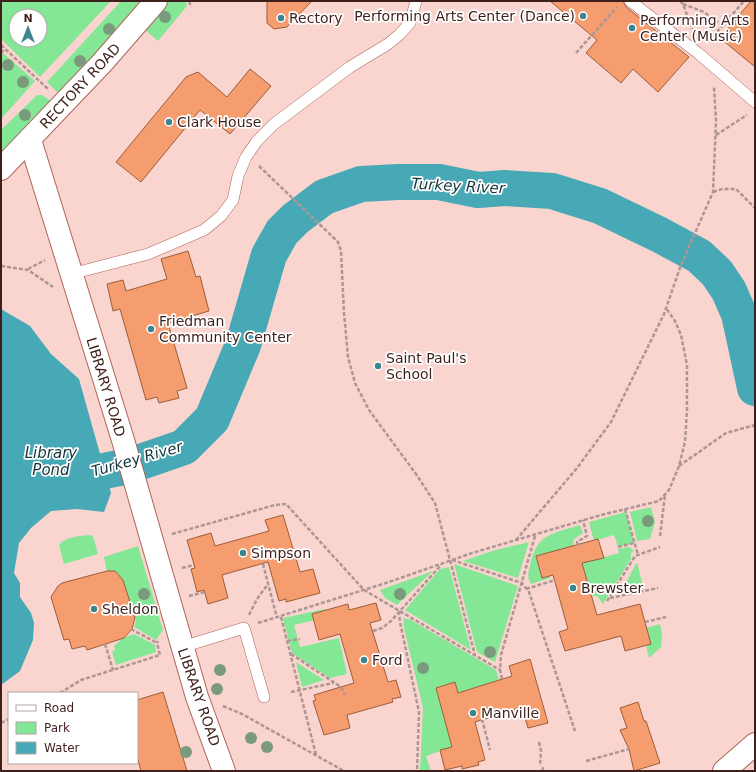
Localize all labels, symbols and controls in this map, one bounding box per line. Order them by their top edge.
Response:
north arrow [8,8,48,48]
place label: Performing Arts Center (Dance) [354,8,575,24]
place label: Rectory [289,10,343,26]
marker: Performing Arts Center (Dance) [578,11,588,21]
text: N [23,12,33,25]
place label: Performing Arts Center (Music) [640,12,749,44]
marker: Rectory [276,13,286,23]
marker: Performing Arts Center (Music) [627,23,637,33]
street label: RECTORY ROAD [36,40,124,132]
place label: Clark House [177,114,261,130]
marker: Clark House [164,117,174,127]
water label: Turkey River [411,175,506,197]
place label: Friedman Community Center [159,313,292,345]
marker: Friedman Community Center [146,324,156,334]
street label: LIBRARY ROAD [83,335,129,439]
place label: Saint Paul's School [386,350,466,382]
marker: Saint Paul's School [373,361,383,371]
water label: Turkey River [89,437,185,481]
water label: Library Pond [25,444,78,479]
place label: Simpson [251,545,311,561]
marker: Simpson [238,548,248,558]
place label: Brewster [581,580,644,596]
marker: Brewster [568,583,578,593]
place label: Sheldon [102,601,159,617]
marker: Sheldon [89,604,99,614]
street label: LIBRARY ROAD [175,646,223,748]
place label: Ford [372,652,403,668]
marker: Ford [359,655,369,665]
legend [8,692,138,764]
text: Road [44,701,74,715]
place label: Manville [481,705,539,721]
marker: Manville [468,708,478,718]
text: Park [44,721,70,735]
text: Water [44,741,80,755]

